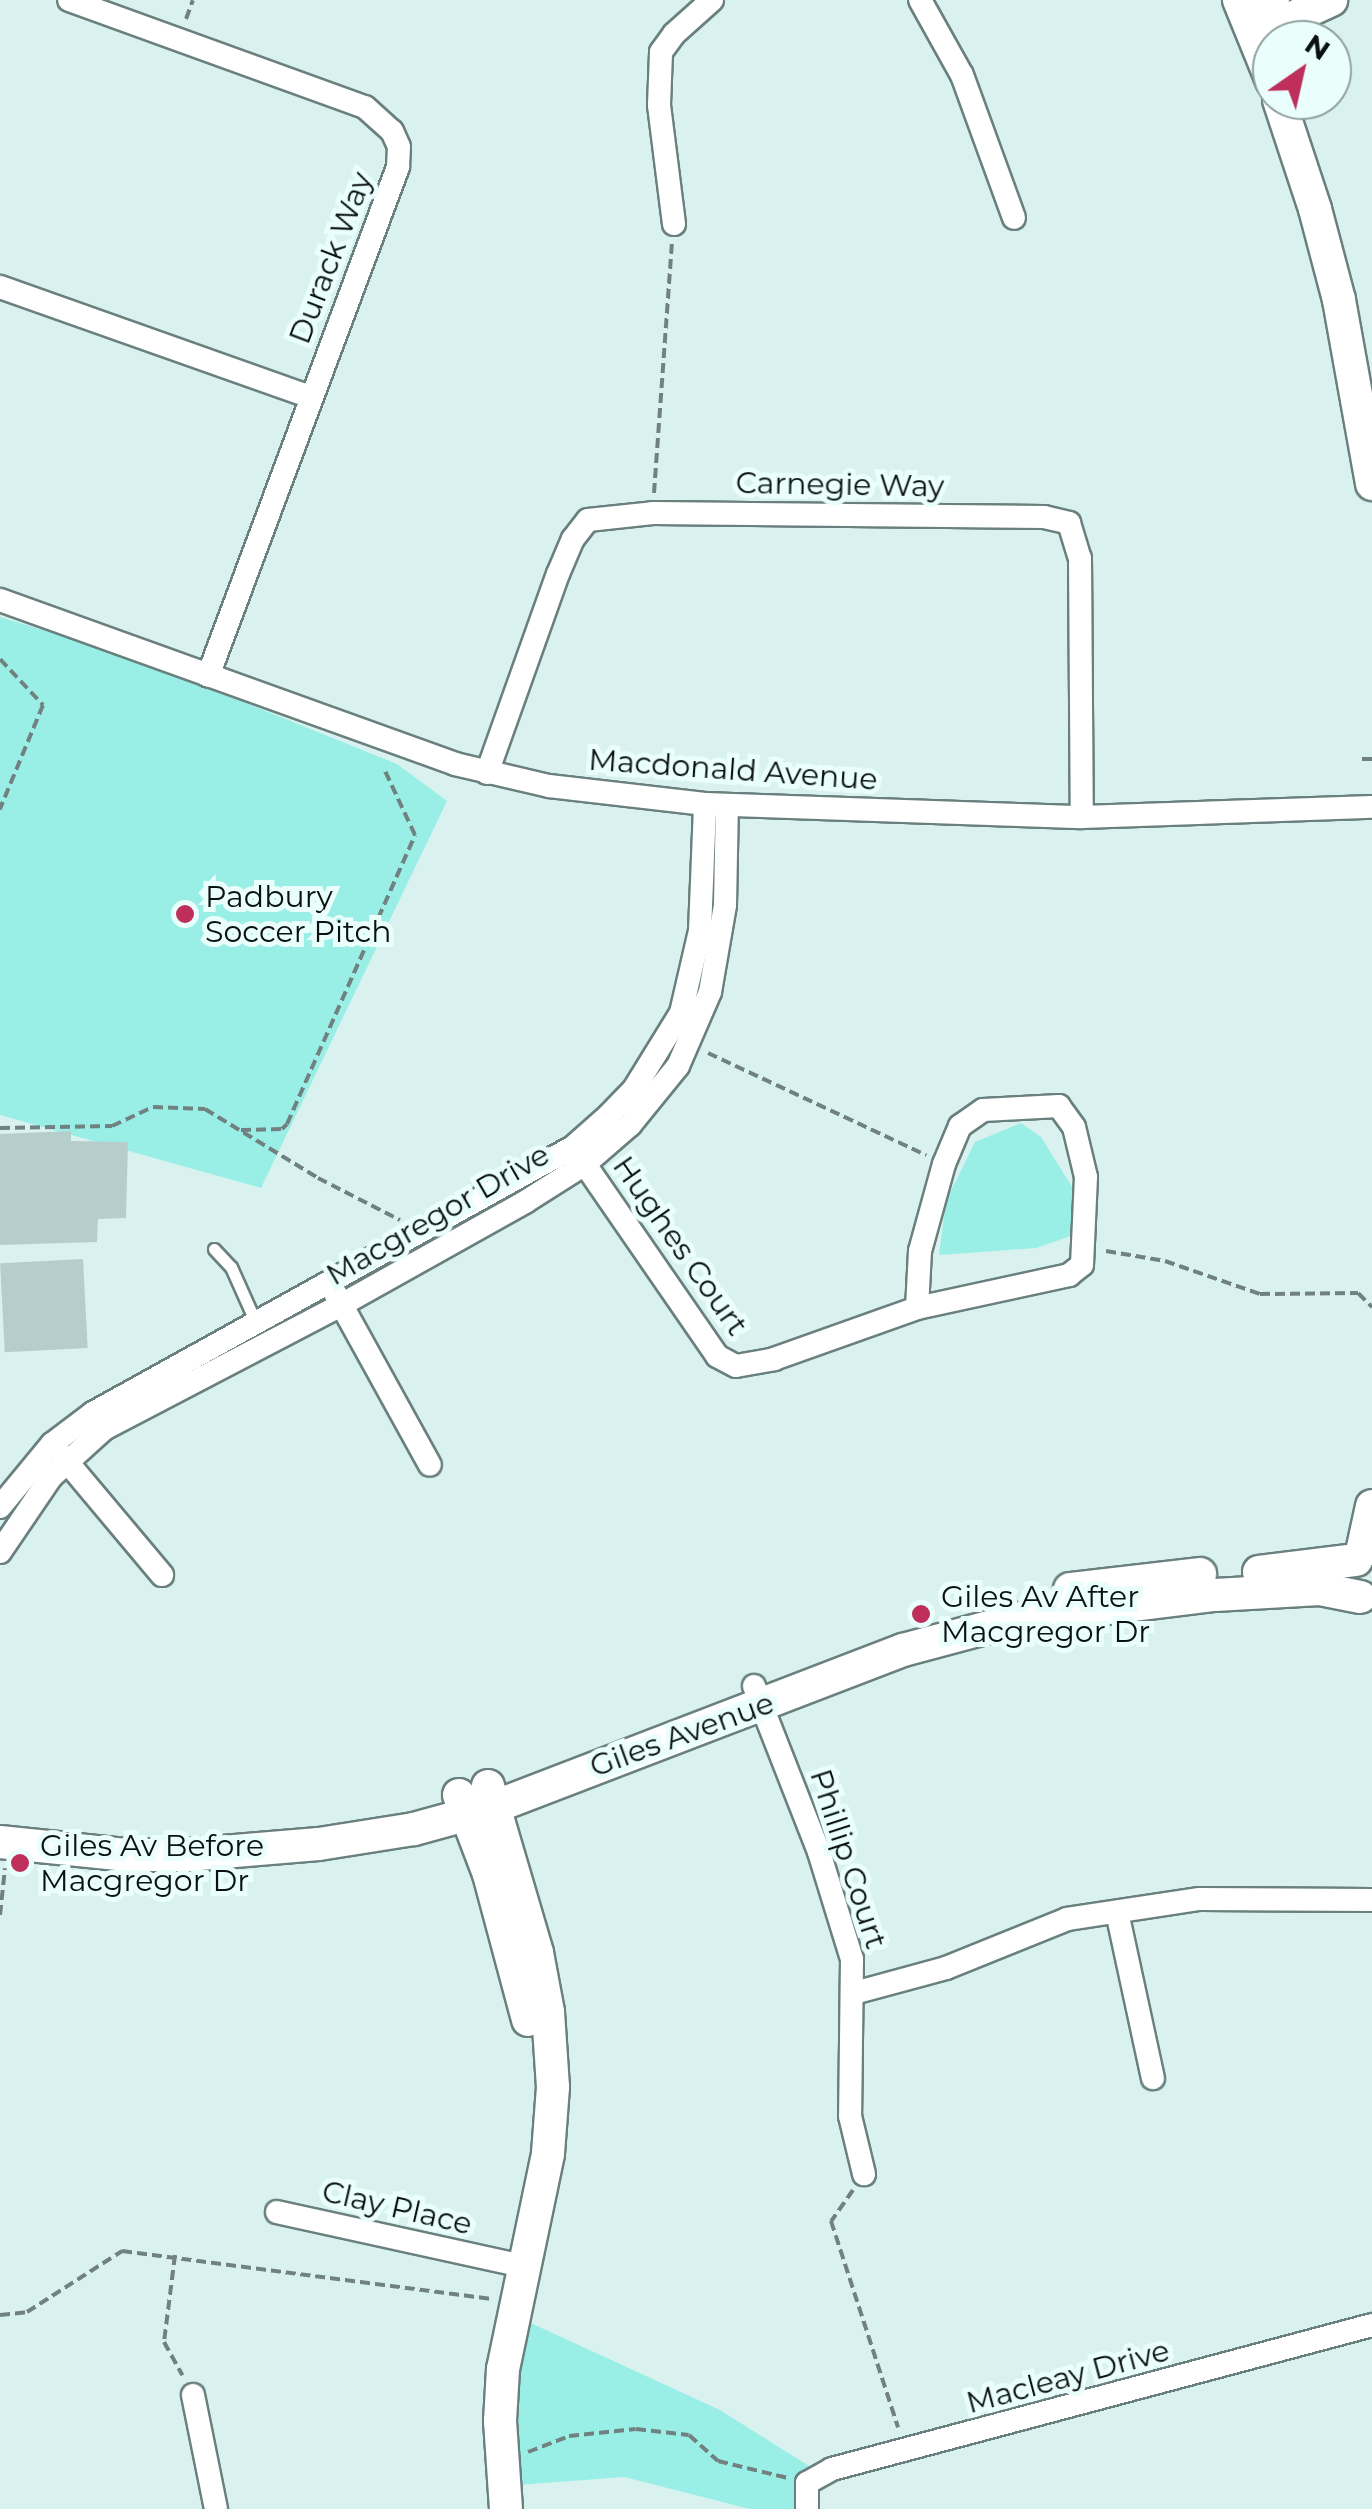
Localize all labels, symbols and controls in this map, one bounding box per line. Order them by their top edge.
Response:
north arrow [1252,20,1352,120]
text: N [1299,26,1337,67]
street label: Durack Way [282,167,380,349]
street label: Carnegie Way [735,465,945,505]
street label: Macdonald Avenue [587,742,879,798]
place label: Padbury Soccer Pitch [205,879,391,950]
marker: Padbury Soccer Pitch [174,903,196,925]
street label: Macgregor Drive [320,1137,556,1293]
street label: Hughes Court [605,1150,755,1342]
place label: Giles Av After Macgregor Dr [941,1579,1150,1650]
marker: Giles Av After Macgregor Dr [910,1603,932,1625]
street label: Giles Avenue [585,1685,779,1785]
street label: Phillip Court [802,1765,894,1953]
place label: Giles Av Before Macgregor Dr [40,1828,264,1898]
marker: Giles Av Before Macgregor Dr [9,1852,31,1874]
street label: Clay Place [319,2173,475,2243]
street label: Macleay Drive [963,2333,1173,2421]

